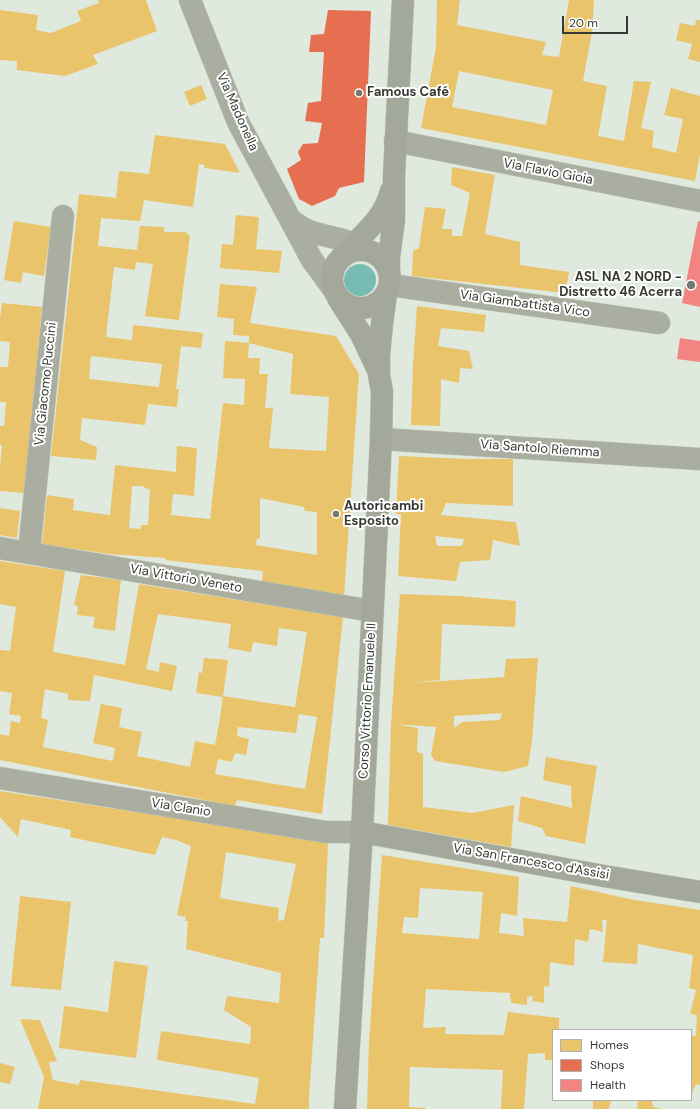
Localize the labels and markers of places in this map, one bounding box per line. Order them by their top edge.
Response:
place label: Famous Café [367,85,449,101]
marker: Famous Café [354,88,364,98]
place label: ASL NA 2 NORD - Distretto 46 Acerra [559,270,682,301]
marker: ASL NA 2 NORD - Distretto 46 Acerra [685,279,697,291]
place label: Autoricambi Esposito [344,499,423,530]
marker: Autoricambi Esposito [331,509,341,519]

